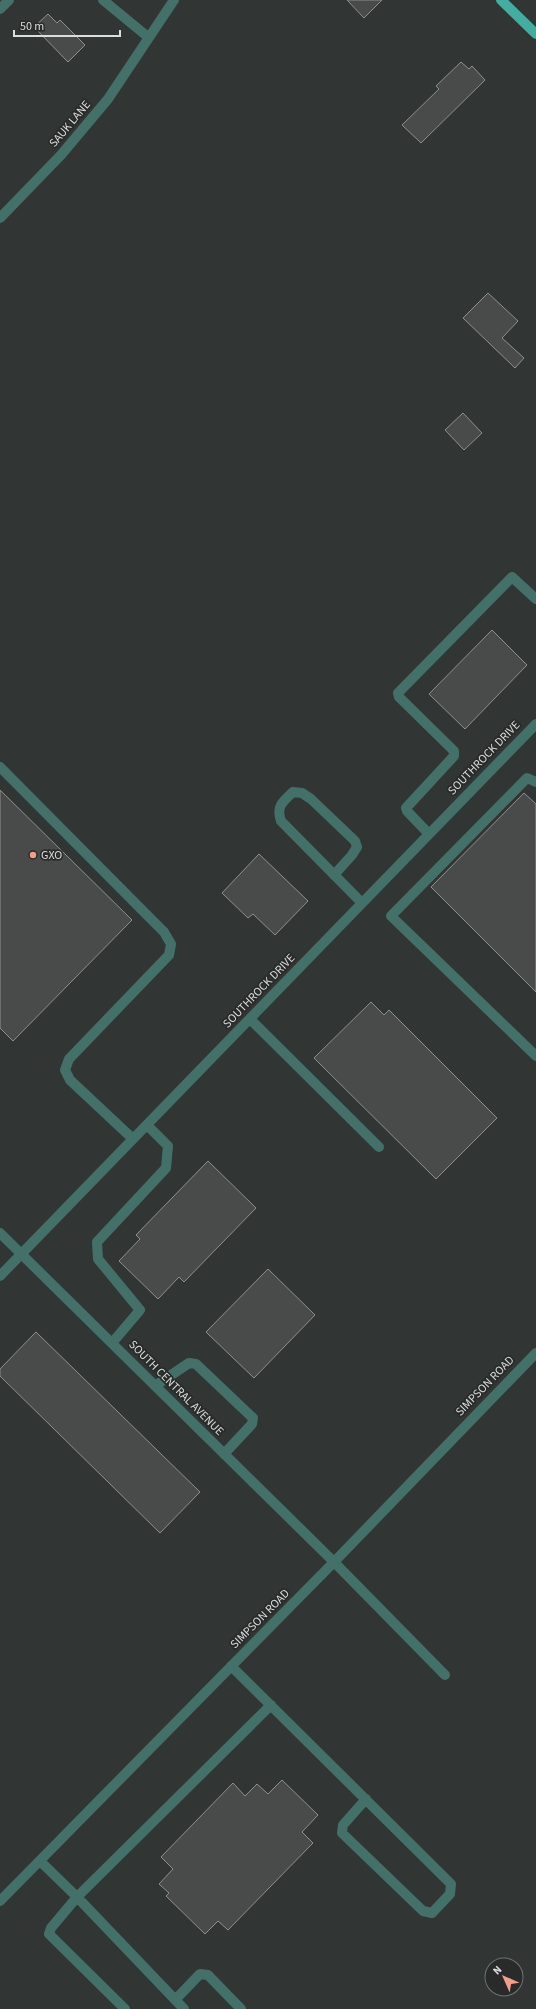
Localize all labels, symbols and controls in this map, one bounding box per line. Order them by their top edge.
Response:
scale bar [14,12,120,38]
text: 50 m [20,18,44,35]
street label: SAUK LANE [45,97,95,151]
street label: SOUTHROCK DRIVE [444,717,524,799]
place label: GXO [41,847,62,864]
marker: GXO [28,850,38,860]
street label: SOUTHROCK DRIVE [219,950,299,1032]
street label: SOUTH CENTRAL AVENUE [125,1337,227,1439]
street label: SIMPSON ROAD [452,1352,518,1420]
street label: SIMPSON ROAD [226,1585,294,1653]
north arrow [484,1957,524,1997]
text: N [489,1962,505,1978]

